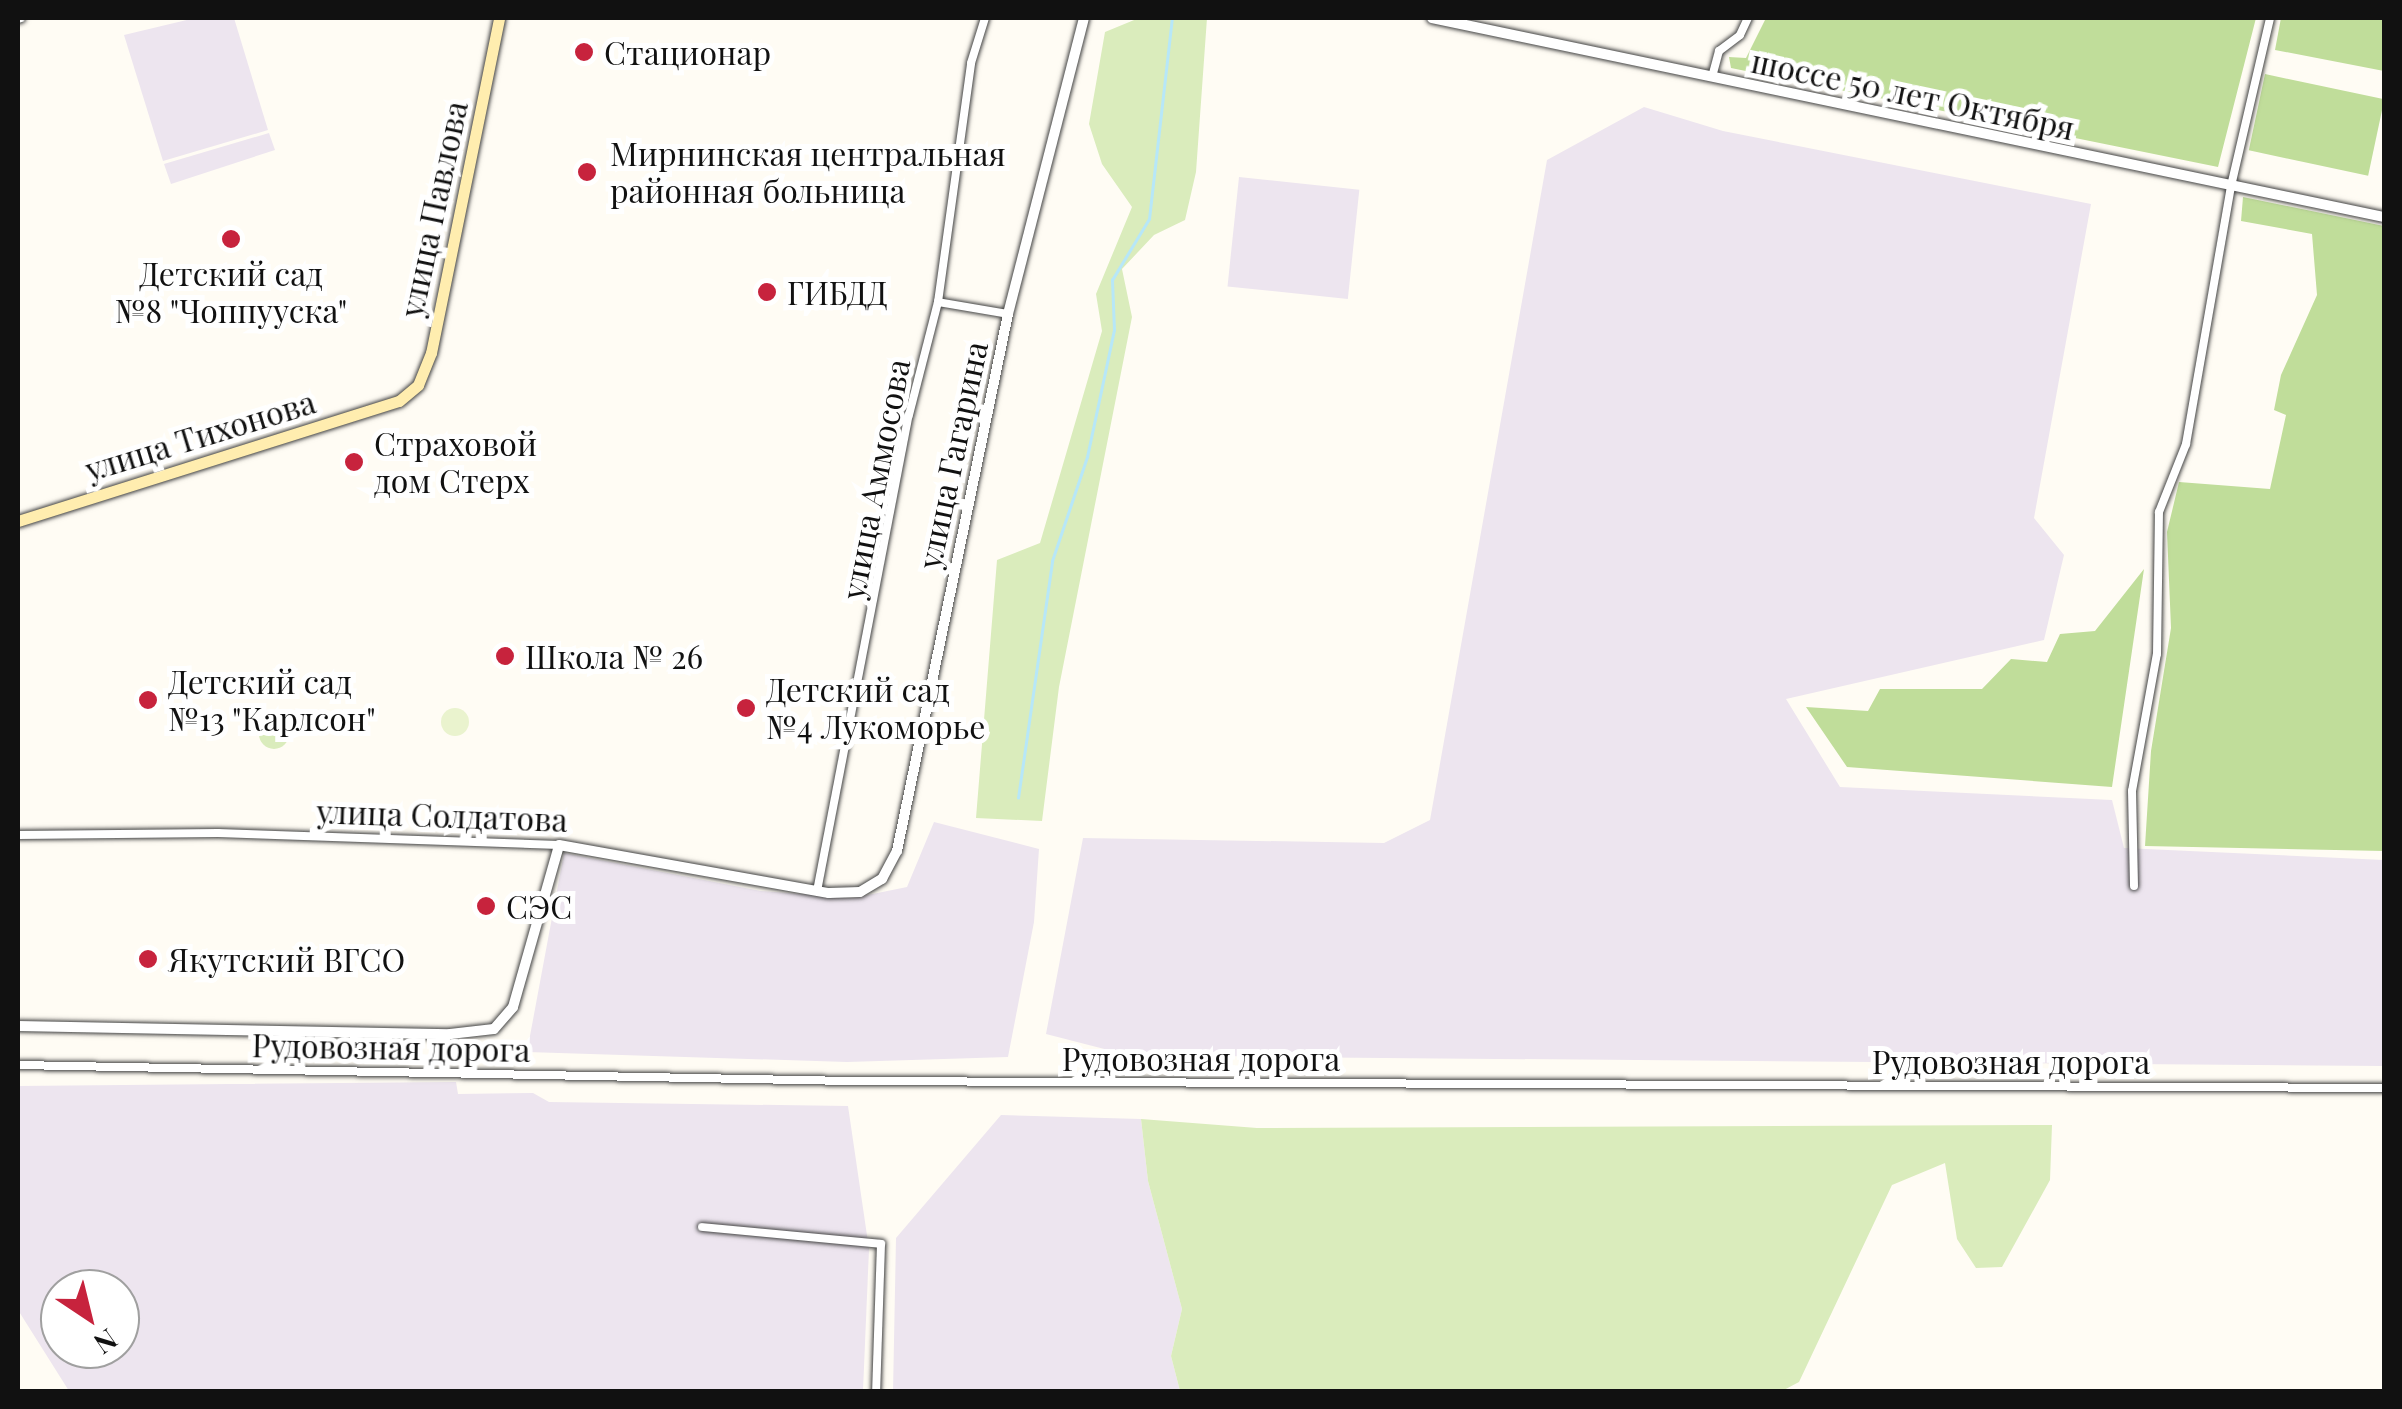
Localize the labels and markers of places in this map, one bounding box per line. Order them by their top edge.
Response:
place label: Стационар [604,33,771,71]
marker: Стационар [573,41,595,63]
place label: Мирнинская центральная районная больница [610,135,1006,210]
marker: Мирнинская центральная районная больница [574,159,600,185]
marker: Детский сад №8 "Чоппууска" [220,228,242,250]
place label: Детский сад №8 "Чоппууска" [114,255,348,330]
place label: ГИБДД [787,273,887,311]
marker: ГИБДД [756,281,778,303]
place label: Страховой дом Стерх [374,425,537,500]
marker: Страховой дом Стерх [343,451,365,473]
place label: Школа № 26 [525,637,703,675]
marker: Школа № 26 [494,645,516,667]
place label: Детский сад №13 "Карлсон" [168,663,376,738]
place label: Детский сад №4 Лукоморье [766,671,985,746]
marker: Детский сад №13 "Карлсон" [137,689,159,711]
marker: Детский сад №4 Лукоморье [735,697,757,719]
place label: СЭС [506,887,572,925]
marker: СЭС [475,895,497,917]
place label: Якутский ВГСО [168,940,405,978]
marker: Якутский ВГСО [137,948,159,970]

